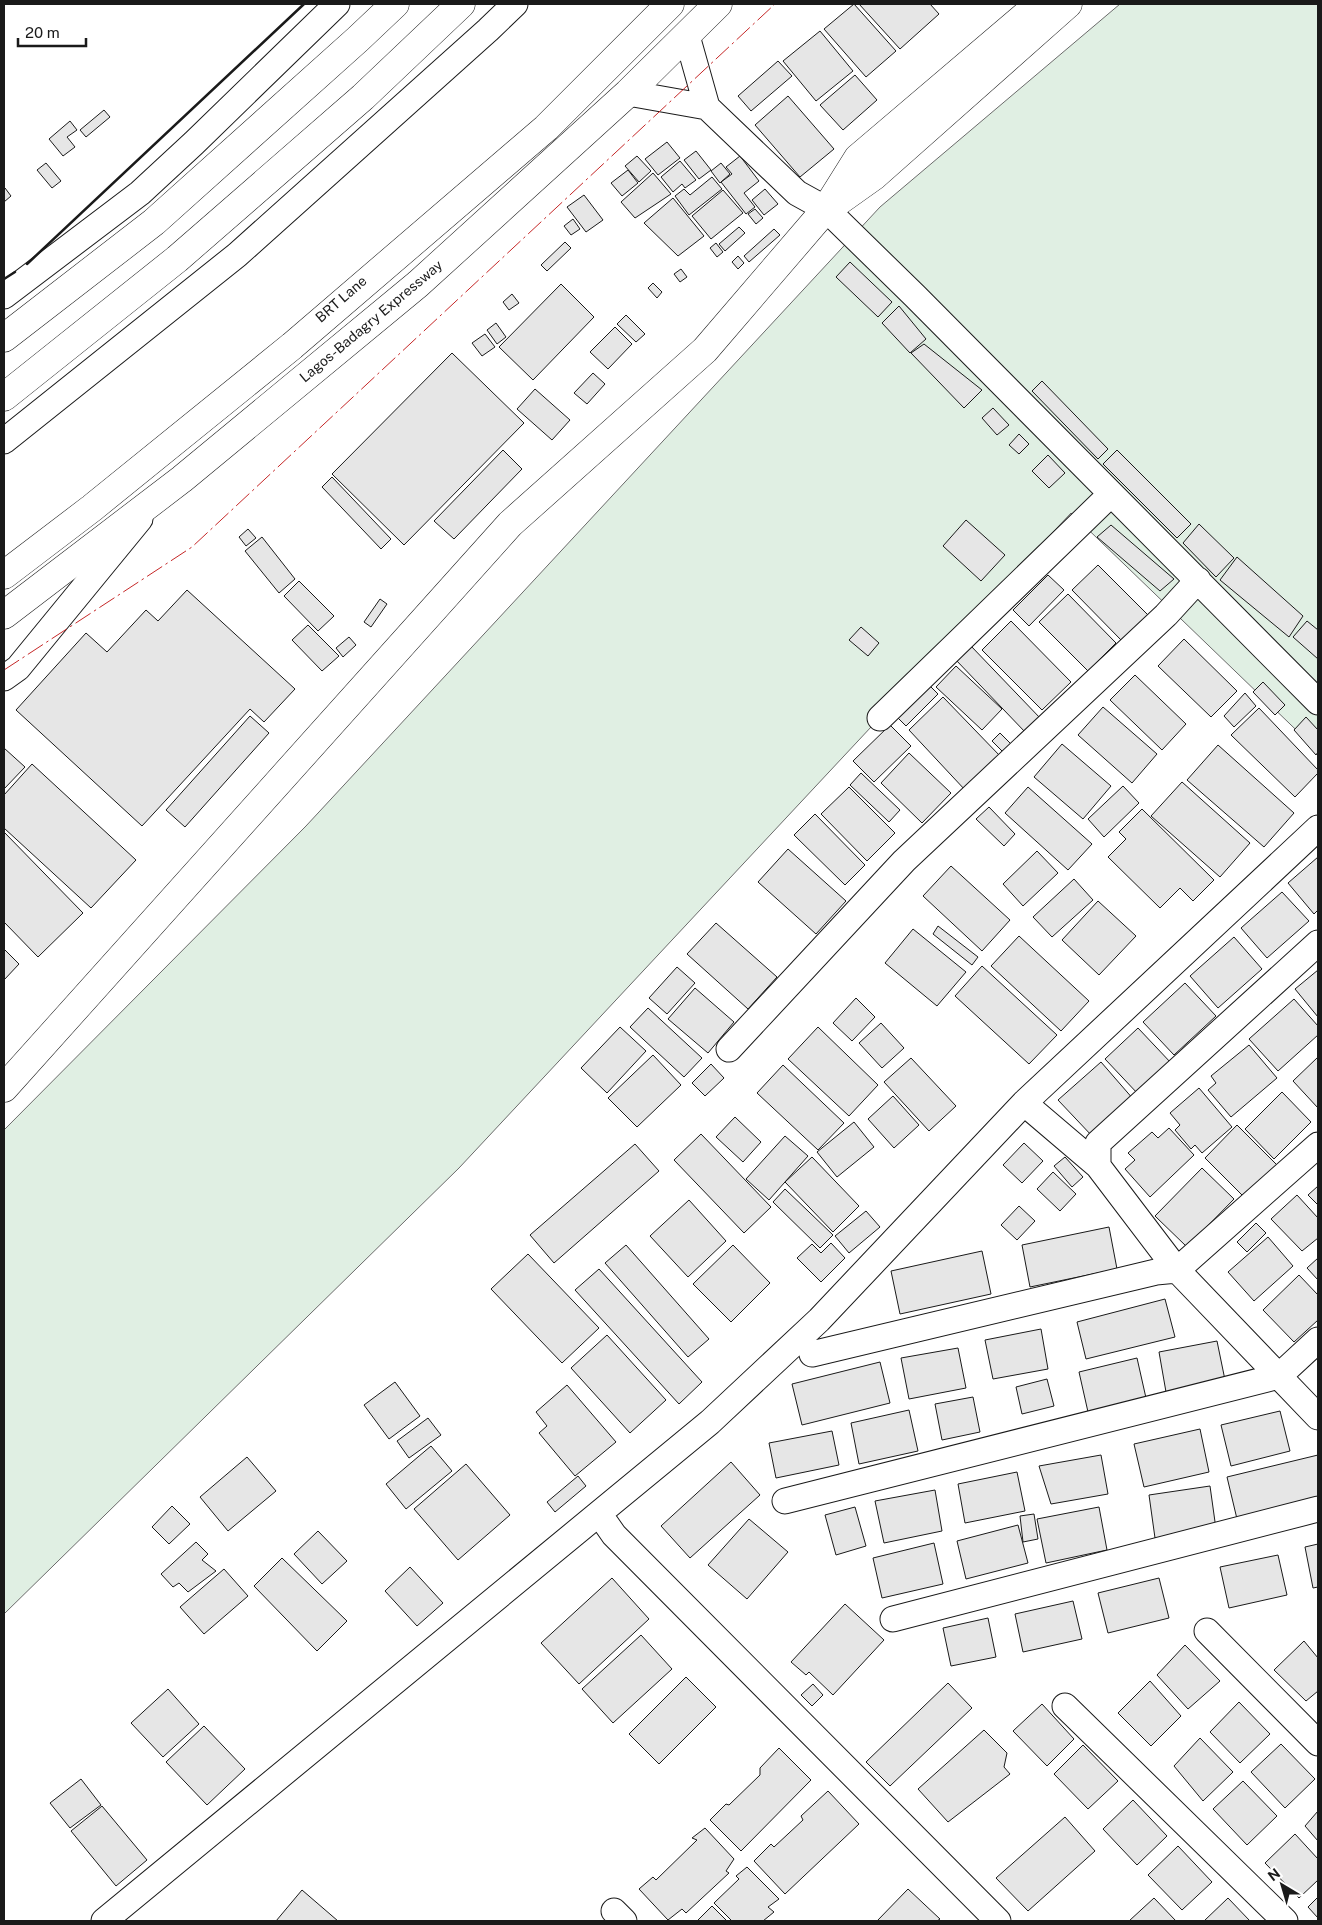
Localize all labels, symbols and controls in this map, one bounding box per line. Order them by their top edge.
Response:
scale bar [18,15,85,47]
text: 20 m [25,24,60,41]
street label: Lagos-Badagry Expressway [296,256,446,385]
street label: BRT Lane [312,273,370,325]
north arrow [1257,1860,1307,1910]
text: N [1265,1865,1283,1884]

